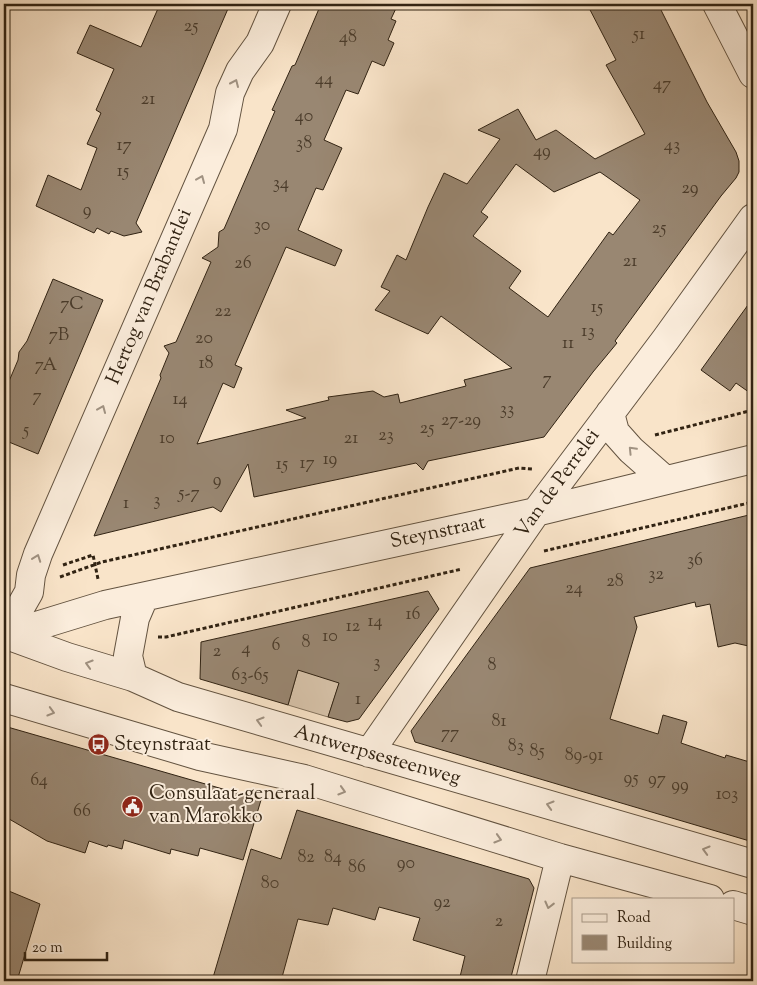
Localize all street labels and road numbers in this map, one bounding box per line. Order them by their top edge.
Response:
street label: Hertog van Brabantlei [100,204,200,389]
street label: Van de Perrelei [508,423,608,545]
street label: Steynstraat [388,509,489,557]
street label: Antwerpsesteenweg [290,718,464,794]

